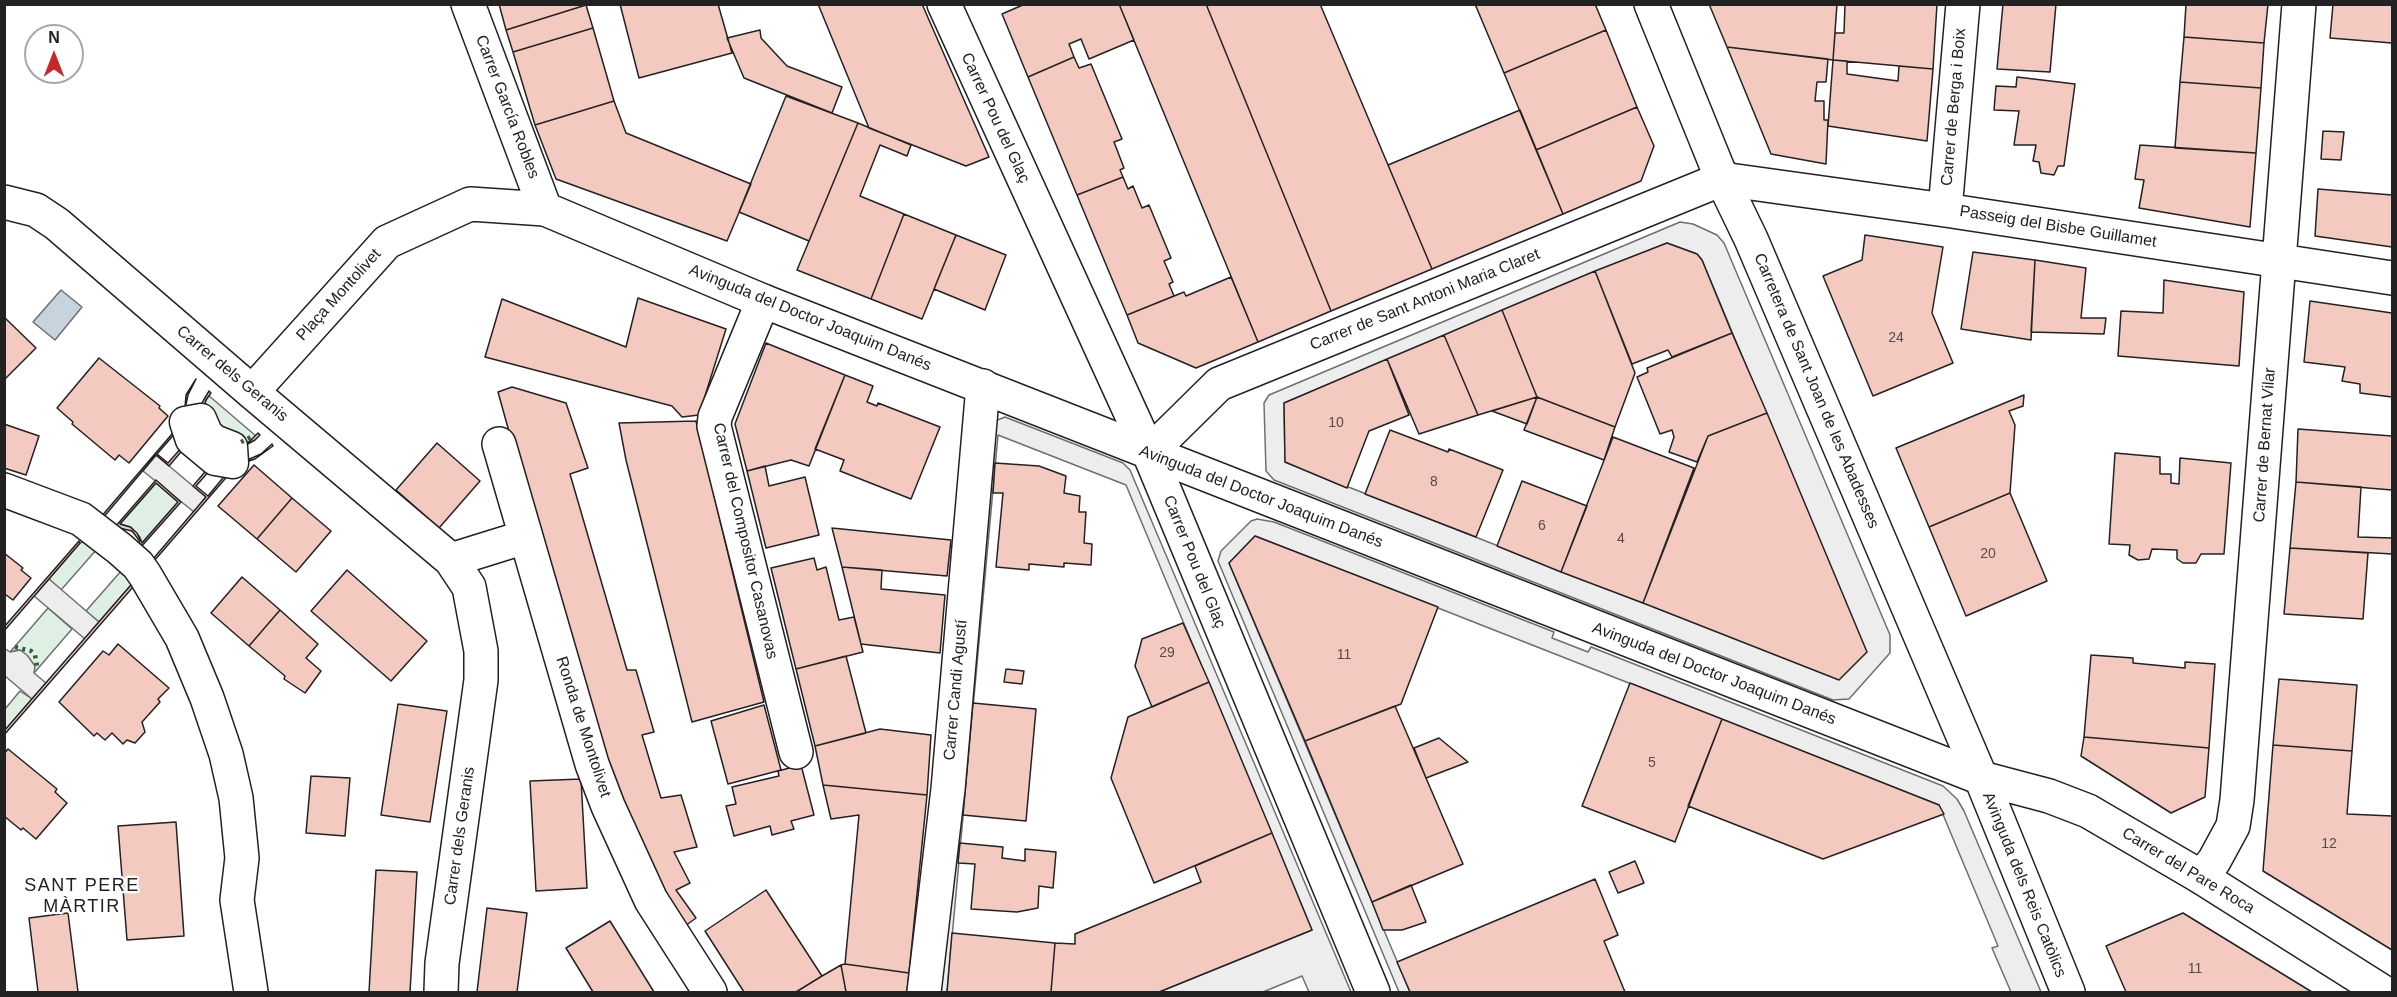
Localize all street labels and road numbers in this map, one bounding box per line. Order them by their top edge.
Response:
street label: Carrer de Berga i Boix [1938,27,1970,187]
street label: Carrer García Robles [471,33,543,181]
street label: Carrer Pou del Glaç [956,50,1034,186]
street label: Passeig del Bisbe Guillamet [1958,202,2158,252]
street label: Plaça Montolivet [293,245,385,345]
street label: Carrer de Sant Antoni Maria Claret [1307,245,1543,355]
street label: Carretera de Sant Joan de les Abadesses [1749,251,1883,531]
street label: Avinguda del Doctor Joaquim Danés [686,261,934,375]
street label: Carrer dels Geranis [172,322,292,426]
street label: Carrer de Bernat Vilar [2250,367,2280,523]
street label: Carrer del Compositor Casanovas [708,421,782,661]
street label: Avinguda del Doctor Joaquim Danés [1136,442,1386,552]
street label: Carrer Pou del Glaç [1159,493,1229,631]
street label: Carrer Candi Agustí [940,619,972,761]
street label: Avinguda del Doctor Joaquim Danés [1589,619,1839,729]
street label: Ronda de Montolivet [551,654,615,800]
street label: Carrer dels Geranis [441,766,479,906]
street label: Avinguda dels Reis Catòlics [1978,790,2070,980]
street label: Carrer del Pare Roca [2118,824,2258,918]

